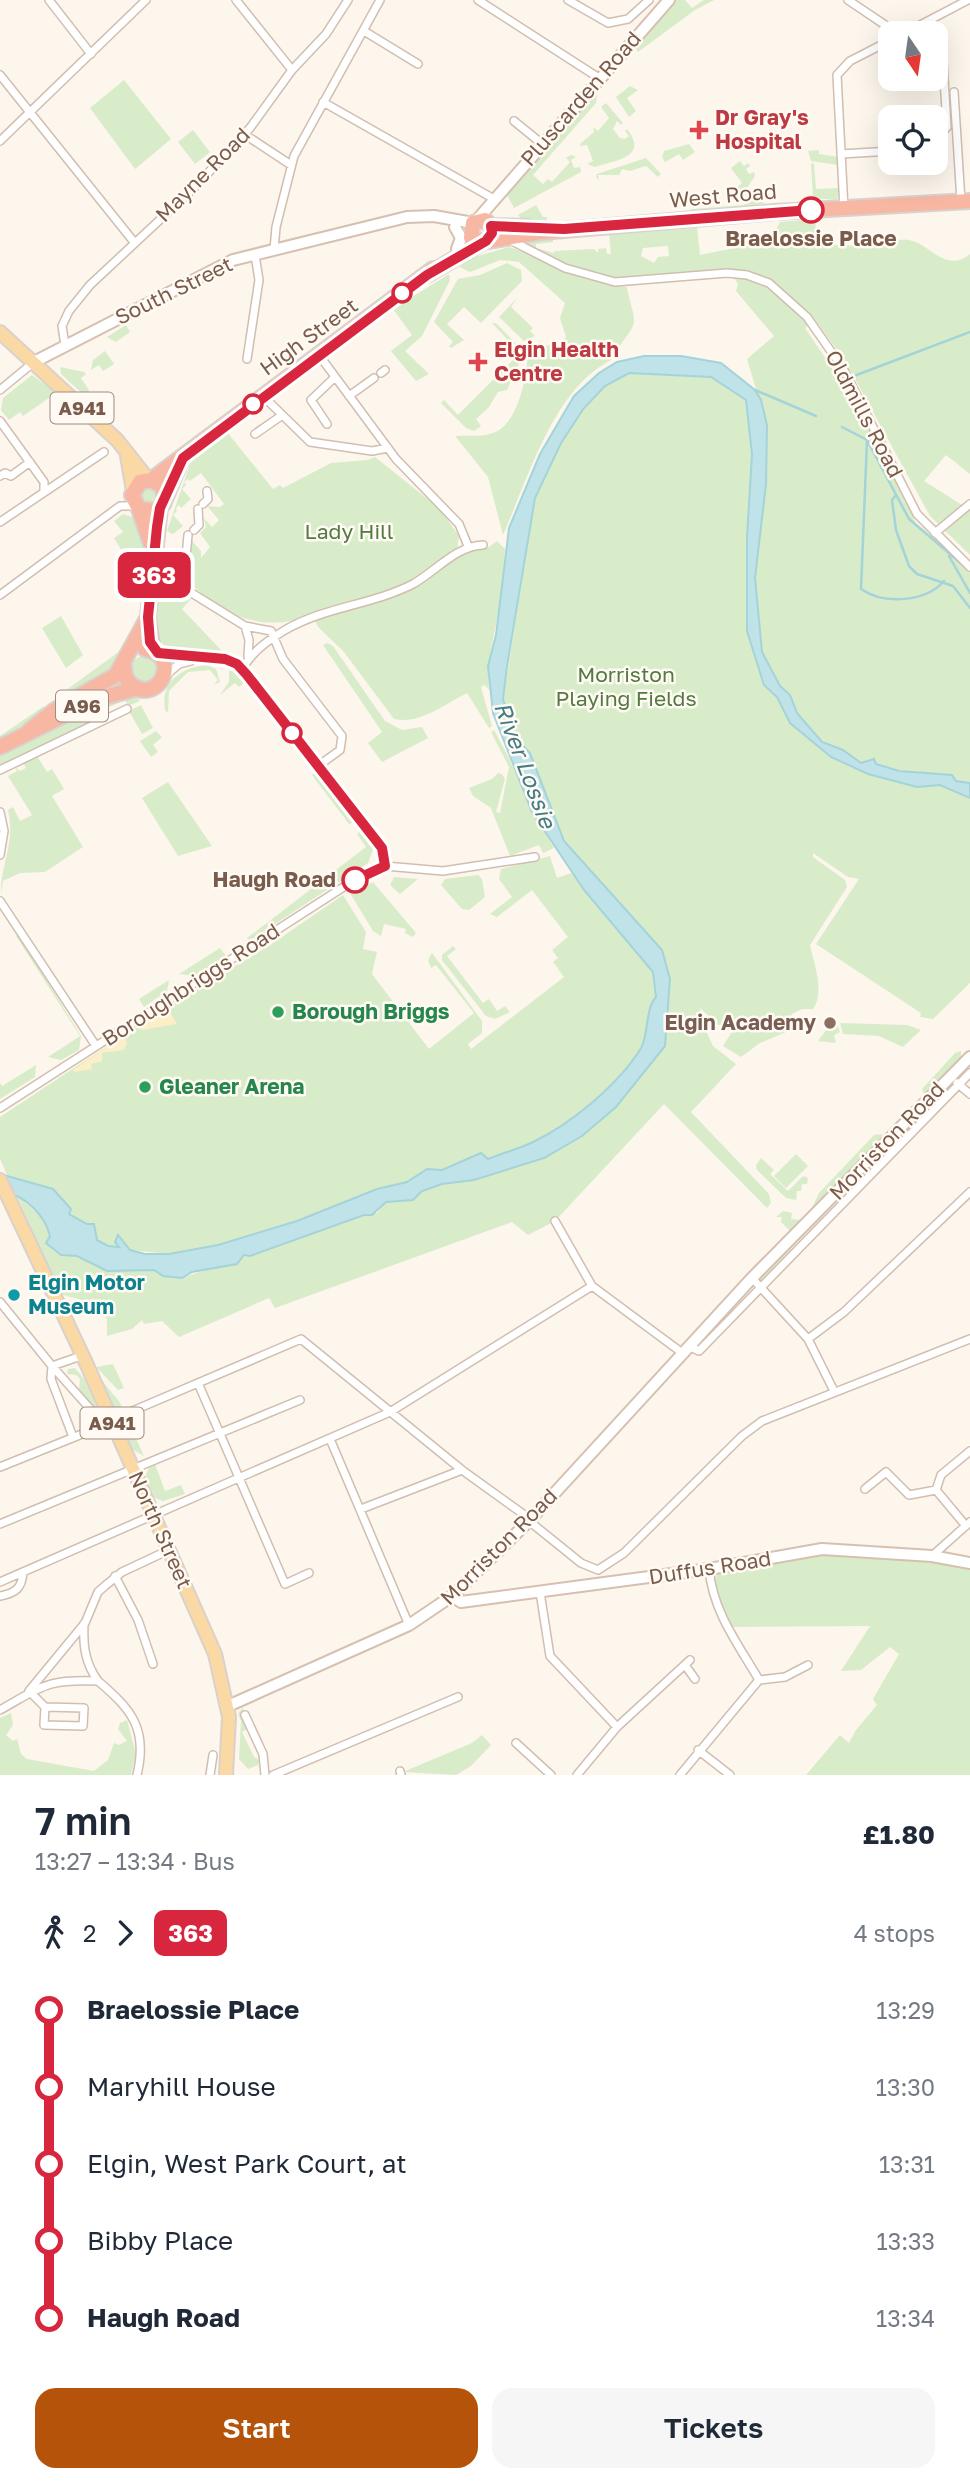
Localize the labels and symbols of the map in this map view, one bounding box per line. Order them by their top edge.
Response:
north arrow [878,21,948,91]
street label: Pluscarden Road [515,26,646,171]
place label: Dr Gray's Hospital [715,104,809,154]
marker: Dr Gray's Hospital [689,120,709,140]
street label: Mayne Road [150,122,255,227]
street label: West Road [668,177,778,213]
marker: Braelossie Place [798,197,824,223]
place label: Braelossie Place [725,225,897,251]
street label: South Street [111,250,237,330]
unlabelled marker [392,283,412,303]
street label: High Street [254,292,363,380]
place label: Elgin Health Centre [494,336,619,386]
street label: Oldmills Road [820,345,909,482]
marker: Elgin Health Centre [468,352,488,372]
road number: A941 [50,392,114,424]
unlabelled marker [243,394,263,414]
park label: Lady Hill [305,518,394,544]
line badge: 363 [114,552,194,598]
park label: Morriston Playing Fields [555,661,697,711]
road number: A96 [56,691,108,722]
water label: River Lossie [489,698,563,833]
unlabelled marker [282,723,302,743]
place label: Haugh Road [213,866,336,892]
marker: Haugh Road [342,867,368,893]
street label: Boroughbriggs Road [97,917,284,1051]
place label: Borough Briggs [292,998,450,1024]
marker: Borough Briggs [270,1004,286,1020]
place label: Elgin Academy [664,1009,816,1035]
marker: Elgin Academy [822,1015,838,1031]
place label: Gleaner Arena [159,1073,305,1099]
street label: Morriston Road [823,1076,949,1205]
marker: Gleaner Arena [137,1079,153,1095]
place label: Elgin Motor Museum [28,1269,145,1319]
marker: Elgin Motor Museum [6,1287,22,1303]
road number: A941 [80,1408,144,1438]
street label: North Street [123,1467,198,1592]
street label: Morriston Road [435,1483,562,1610]
street label: Duffus Road [647,1545,773,1590]

